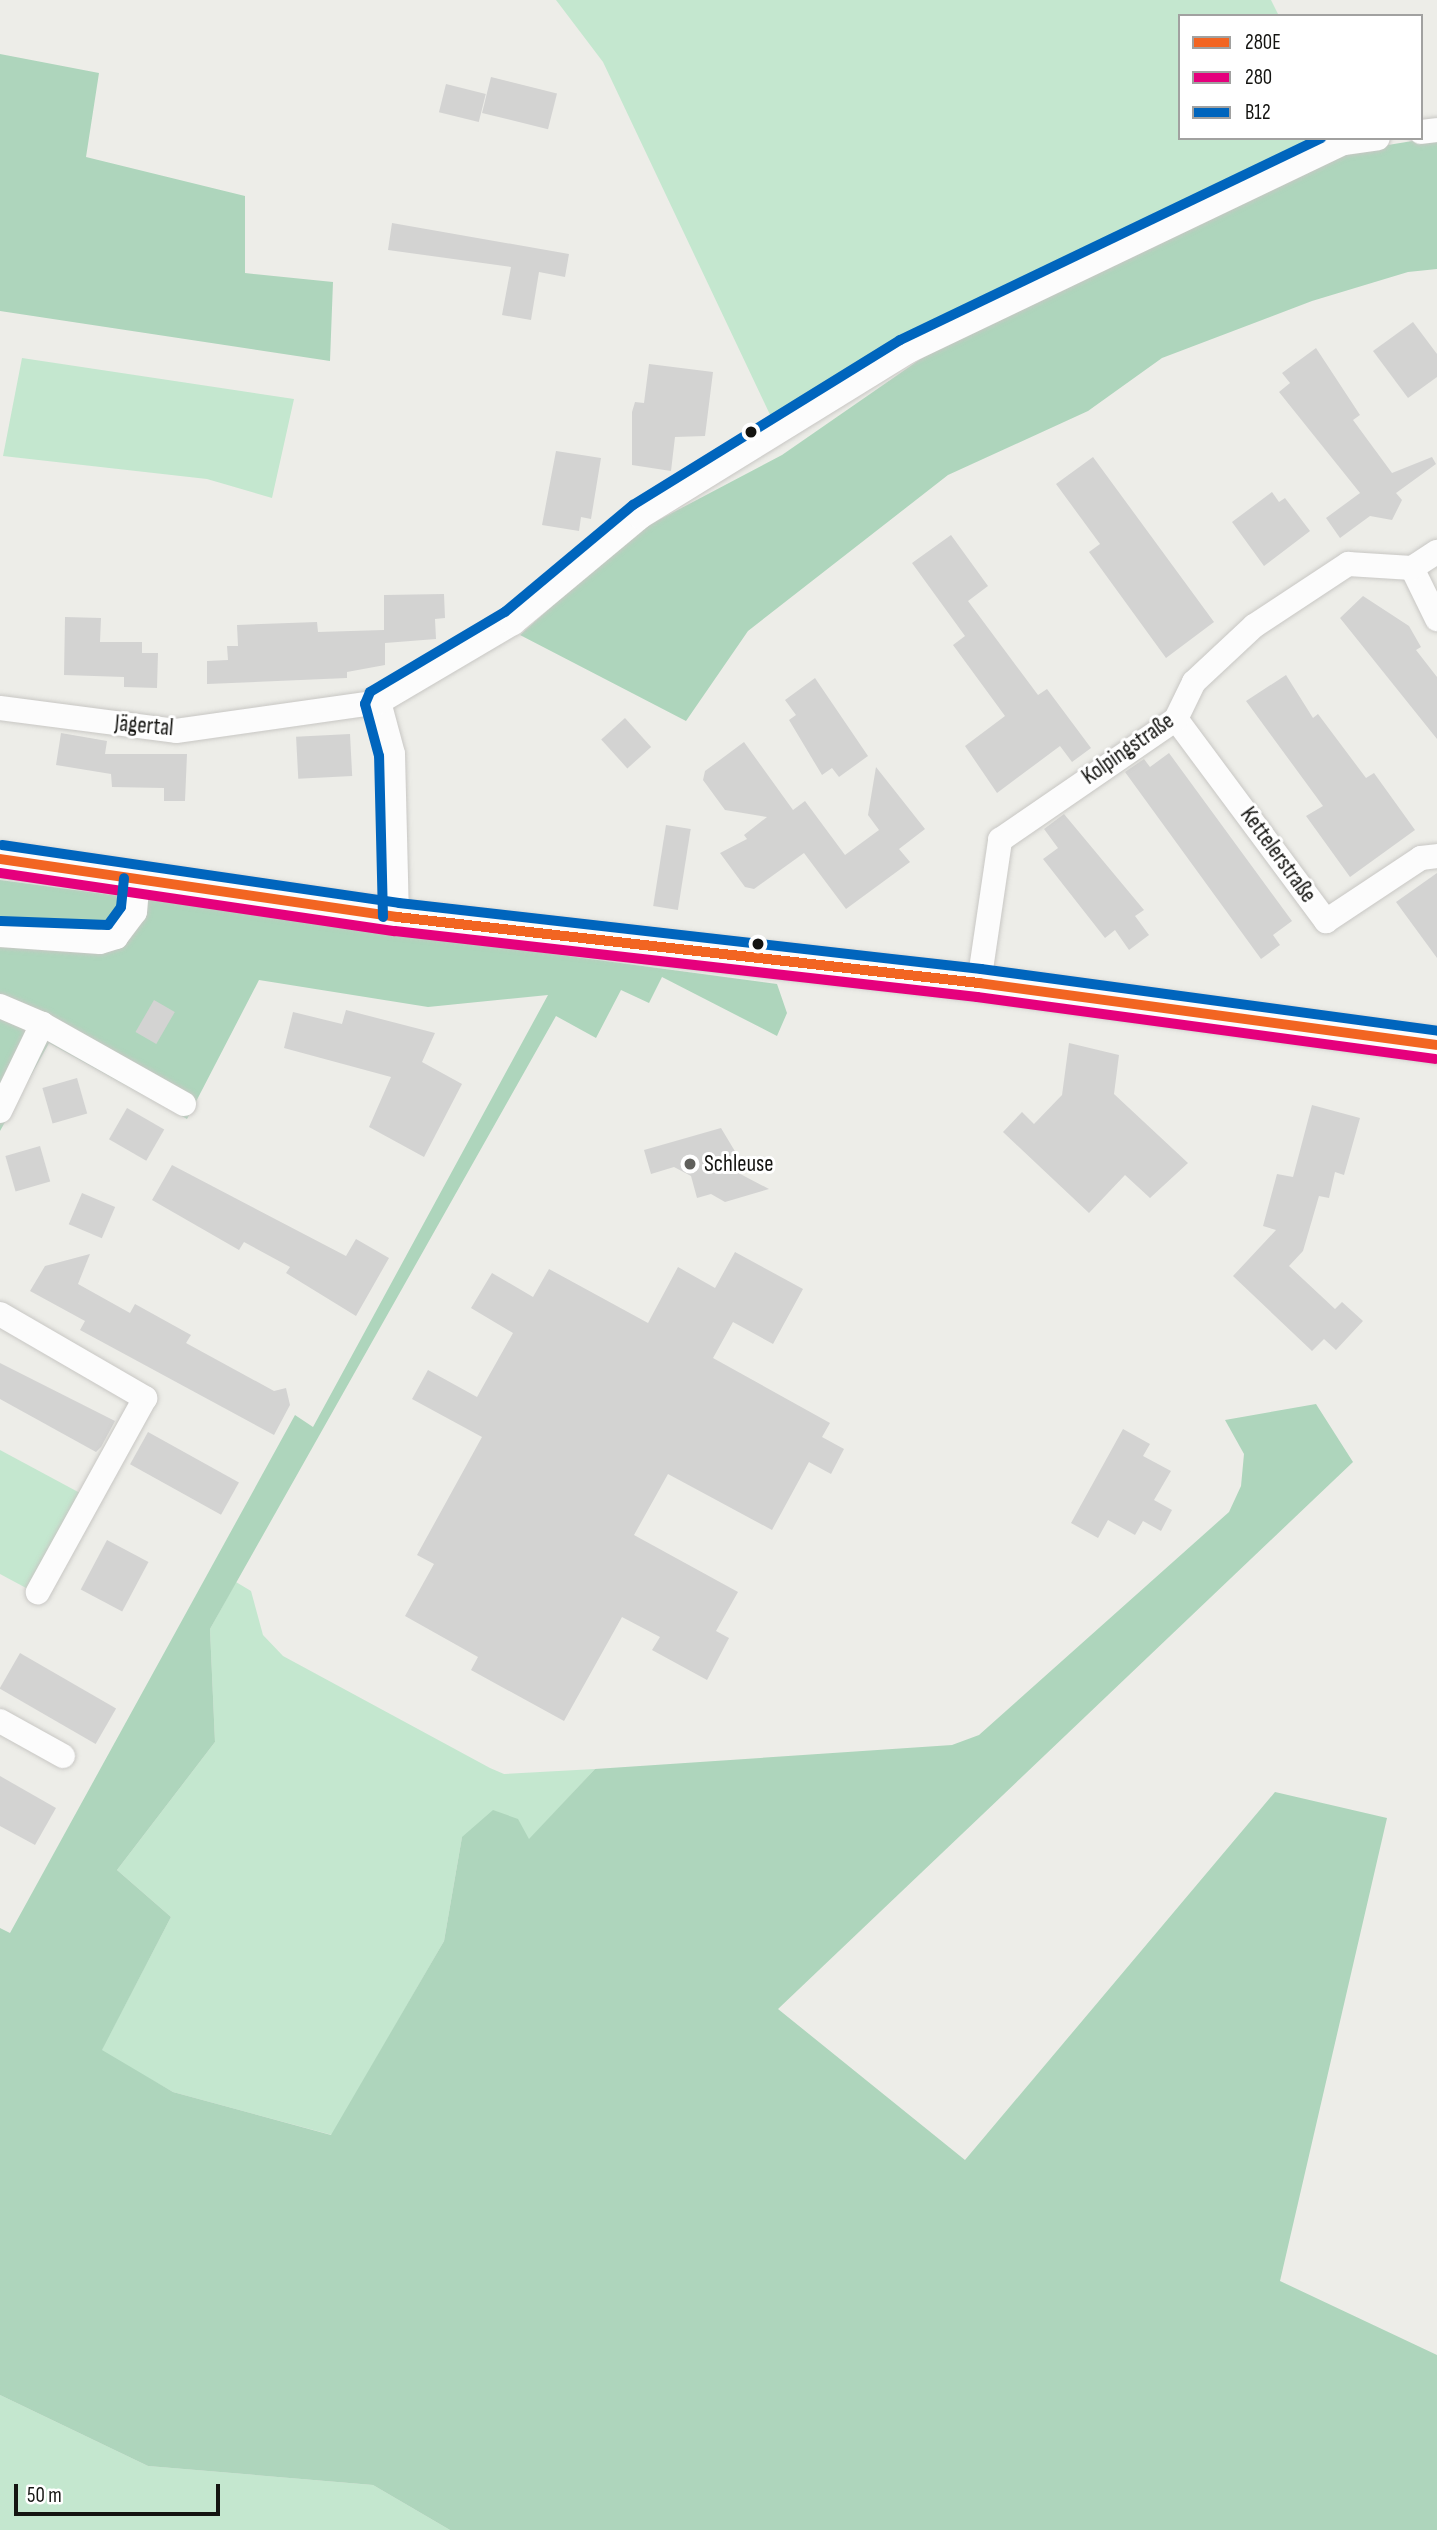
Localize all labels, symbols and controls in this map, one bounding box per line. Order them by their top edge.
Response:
legend [1178,14,1423,140]
text: 280E [1245,30,1281,55]
text: 280 [1245,65,1272,90]
text: B12 [1245,100,1271,125]
unlabelled marker [744,425,758,439]
street label: Kolpingstraße [1077,707,1179,791]
street label: Jägertal [114,710,174,742]
street label: Kettelerstraße [1234,802,1322,908]
unlabelled marker [751,937,765,951]
place label: Schleuse [704,1150,774,1178]
marker: Schleuse [682,1156,698,1172]
scale bar [18,2470,224,2514]
text: 50 m [27,2483,62,2508]

